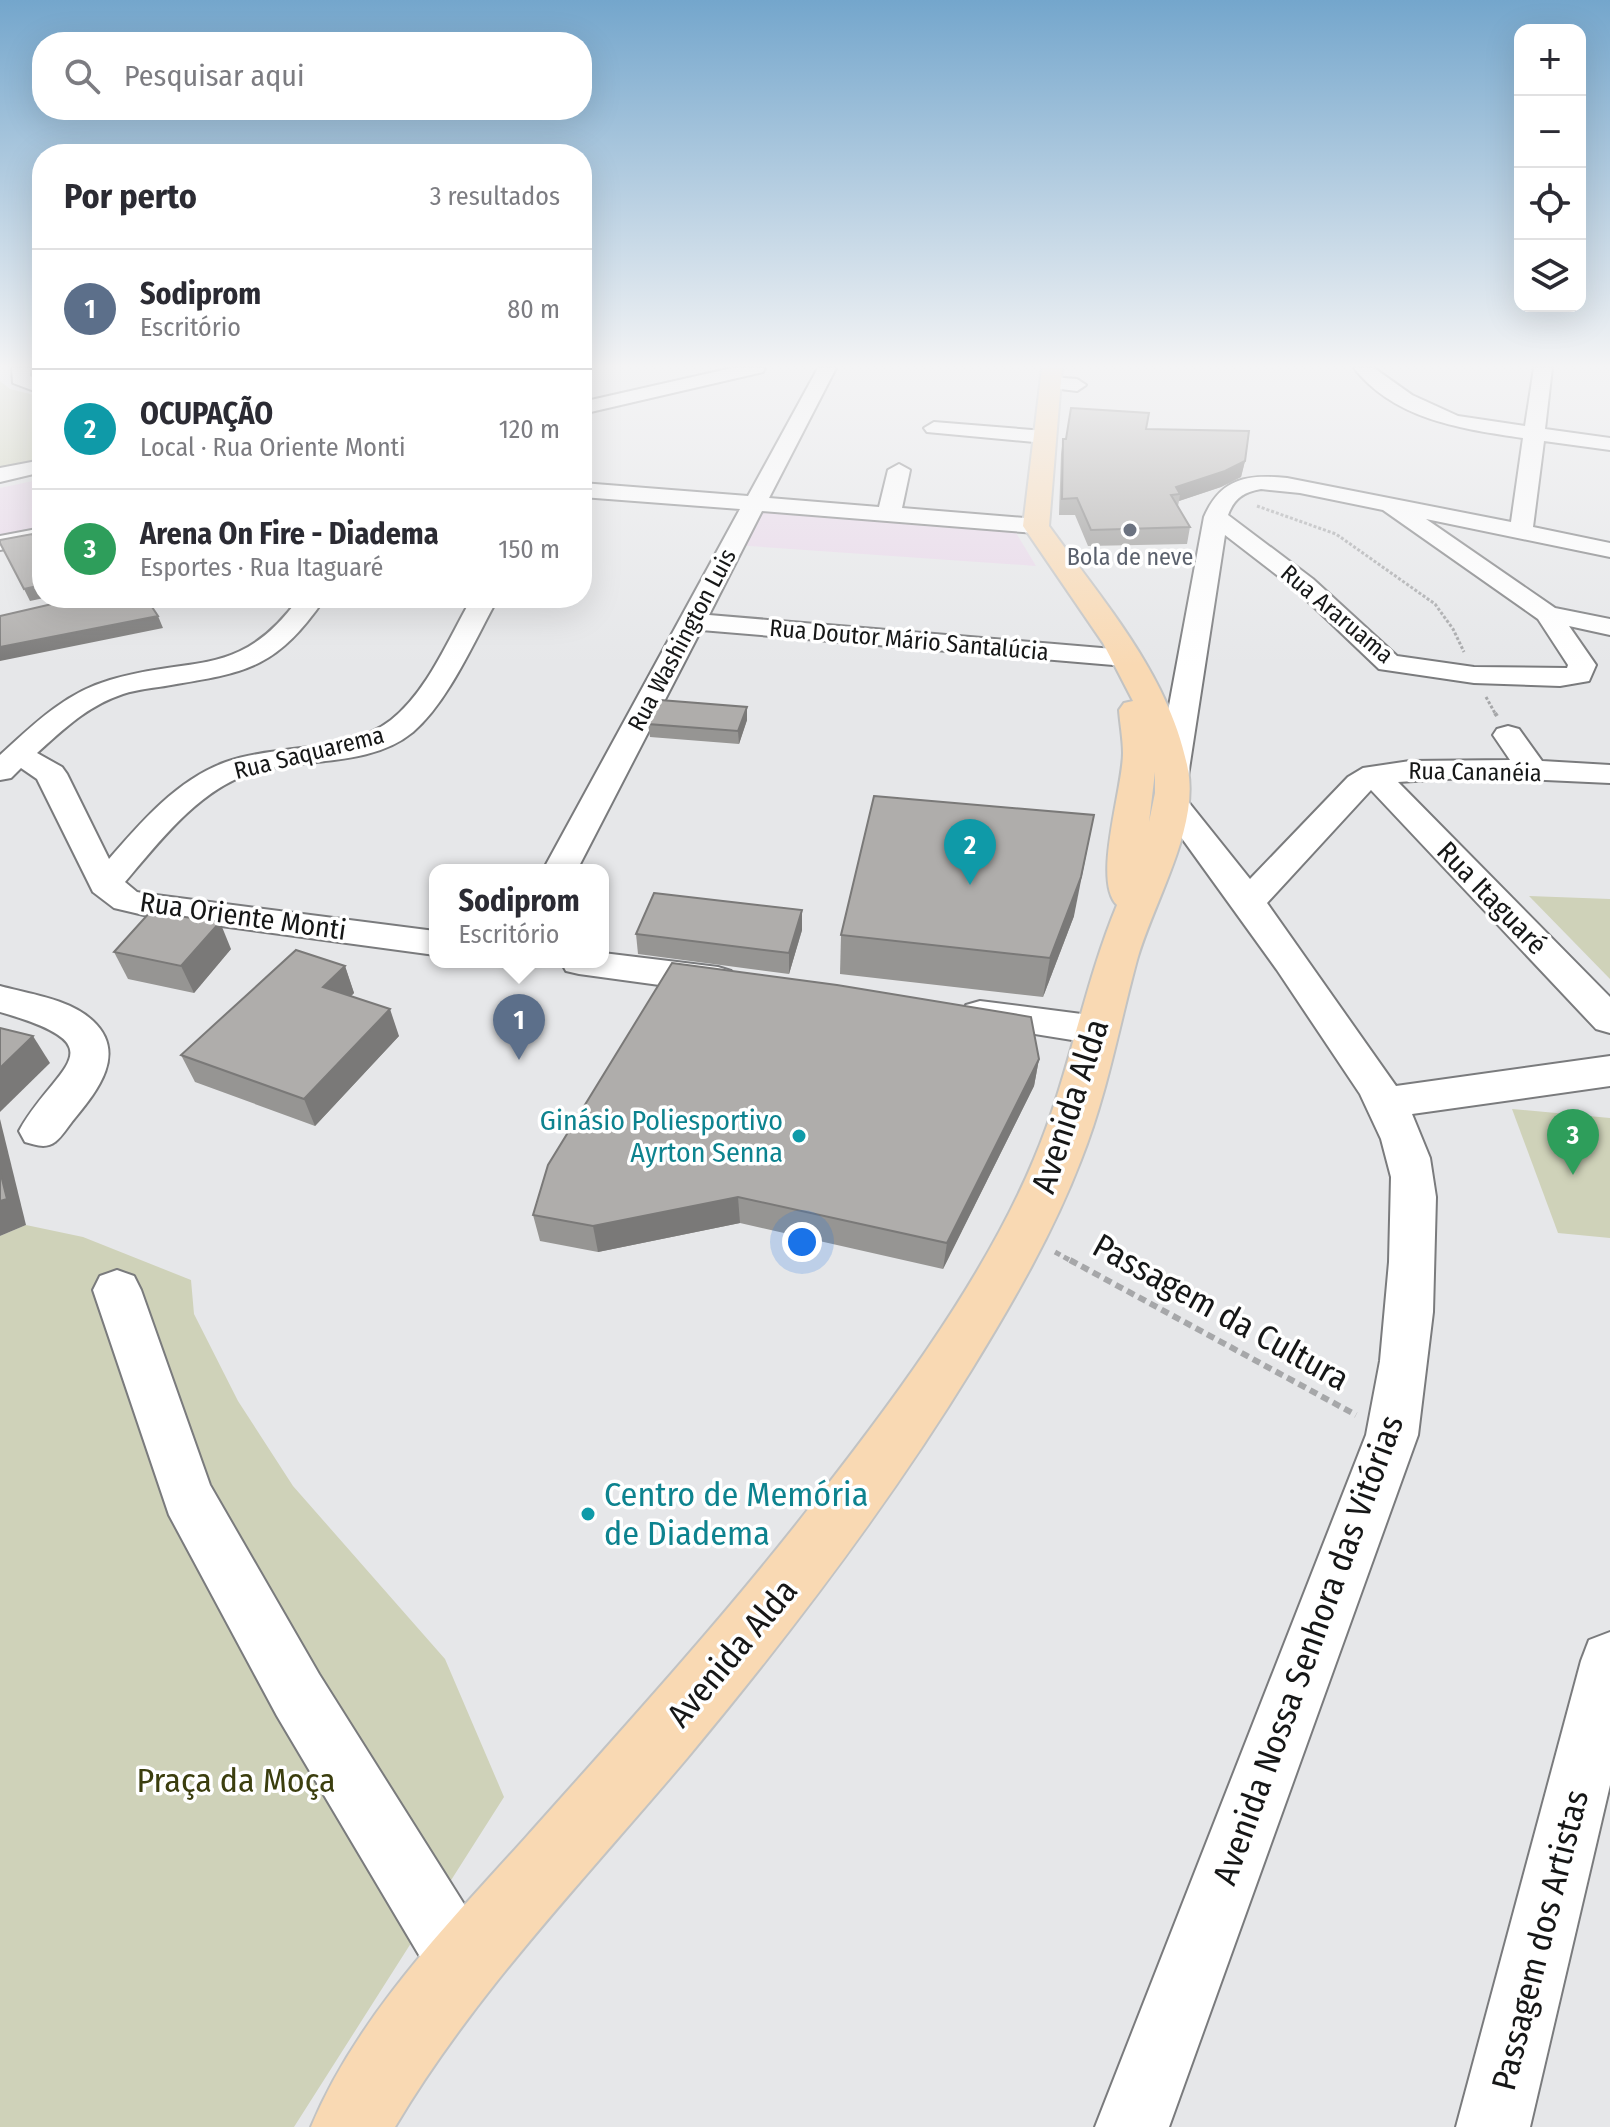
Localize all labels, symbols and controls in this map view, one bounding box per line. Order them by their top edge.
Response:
map controls [1514,24,1586,312]
button: + [1514,24,1586,96]
search box [32,32,592,120]
icon: search [60,54,104,98]
text: Pesquisar aqui [124,58,305,94]
button: − [1514,96,1586,168]
button: locate [1514,168,1586,240]
text: Por perto [64,176,197,217]
text: 3 resultados [430,181,560,212]
button: layers [1514,240,1586,312]
text: Sodiprom [140,276,261,312]
text: 1 [85,294,96,325]
text: 80 m [507,294,560,325]
text: Escritório [140,312,241,343]
text: OCUPAÇÃO [140,396,273,432]
text: 2 [84,414,96,445]
text: 120 m [499,414,560,445]
text: Local · Rua Oriente Monti [140,432,406,463]
text: Arena On Fire - Diadema [140,516,439,552]
marker: Bola de neve [1121,521,1139,539]
text: 3 [84,534,96,565]
text: 150 m [498,534,560,565]
place label: Bola de neve [1067,543,1193,571]
street label: Rua Washington Luis [622,544,742,736]
text: Esportes · Rua Itaguaré [140,552,383,583]
street label: Rua Araruama [1275,559,1399,669]
street label: Rua Doutor Mário Santalúcia [768,614,1050,666]
street label: Rua Saquarema [231,721,387,785]
street label: Rua Cananéia [1408,757,1542,787]
pin: 2 [944,819,996,885]
street label: Rua Itaguaré [1430,835,1554,961]
popup [429,864,609,968]
text: Sodiprom [458,883,580,919]
street label: Rua Oriente Monti [138,885,348,947]
text: Escritório [458,919,559,950]
pin: 1 [493,994,545,1060]
street label: Avenida Alda [1023,1014,1117,1198]
place label: Ginásio Poliesportivo Ayrton Senna [540,1104,783,1169]
pin: 3 [1547,1109,1599,1175]
marker: Ginásio Poliesportivo Ayrton Senna [790,1127,808,1145]
your location [782,1222,822,1262]
street label: Passagem da Cultura [1086,1225,1356,1399]
street label: Avenida Nossa Senhora das Vitórias [1204,1410,1412,1890]
place label: Centro de Memória de Diadema [604,1474,868,1554]
marker: Centro de Memória de Diadema [579,1505,597,1523]
street label: Avenida Alda [658,1571,806,1735]
park label: Praça da Moça [136,1760,336,1801]
street label: Passagem dos Artistas [1483,1786,1597,2094]

